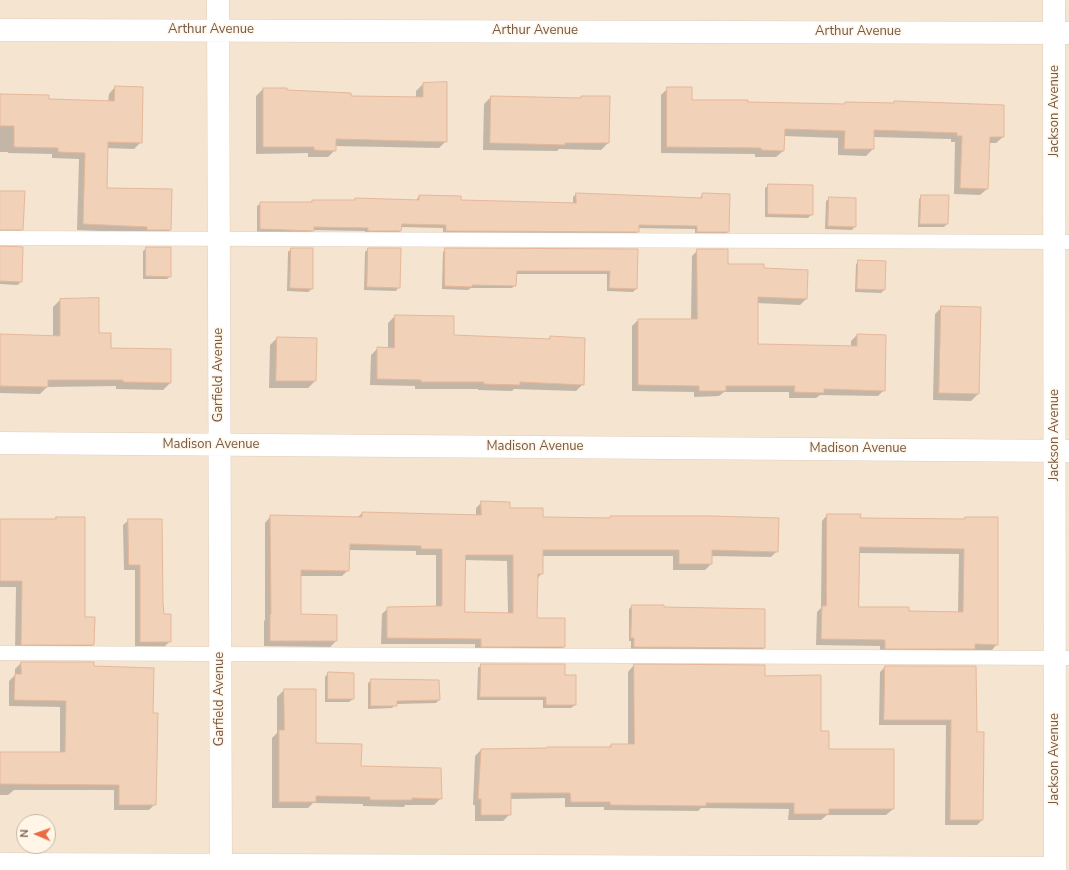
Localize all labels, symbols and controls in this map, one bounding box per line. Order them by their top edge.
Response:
street label: Arthur Avenue [168,22,254,38]
street label: Arthur Avenue [492,23,578,39]
street label: Arthur Avenue [815,24,901,40]
street label: Jackson Avenue [1047,65,1063,157]
street label: Garfield Avenue [211,328,227,422]
street label: Jackson Avenue [1047,389,1063,481]
street label: Madison Avenue [162,437,260,453]
street label: Madison Avenue [486,439,584,455]
street label: Madison Avenue [809,441,907,457]
street label: Garfield Avenue [212,652,228,746]
street label: Jackson Avenue [1047,713,1063,805]
north arrow [16,814,56,854]
text: N [17,829,32,838]

